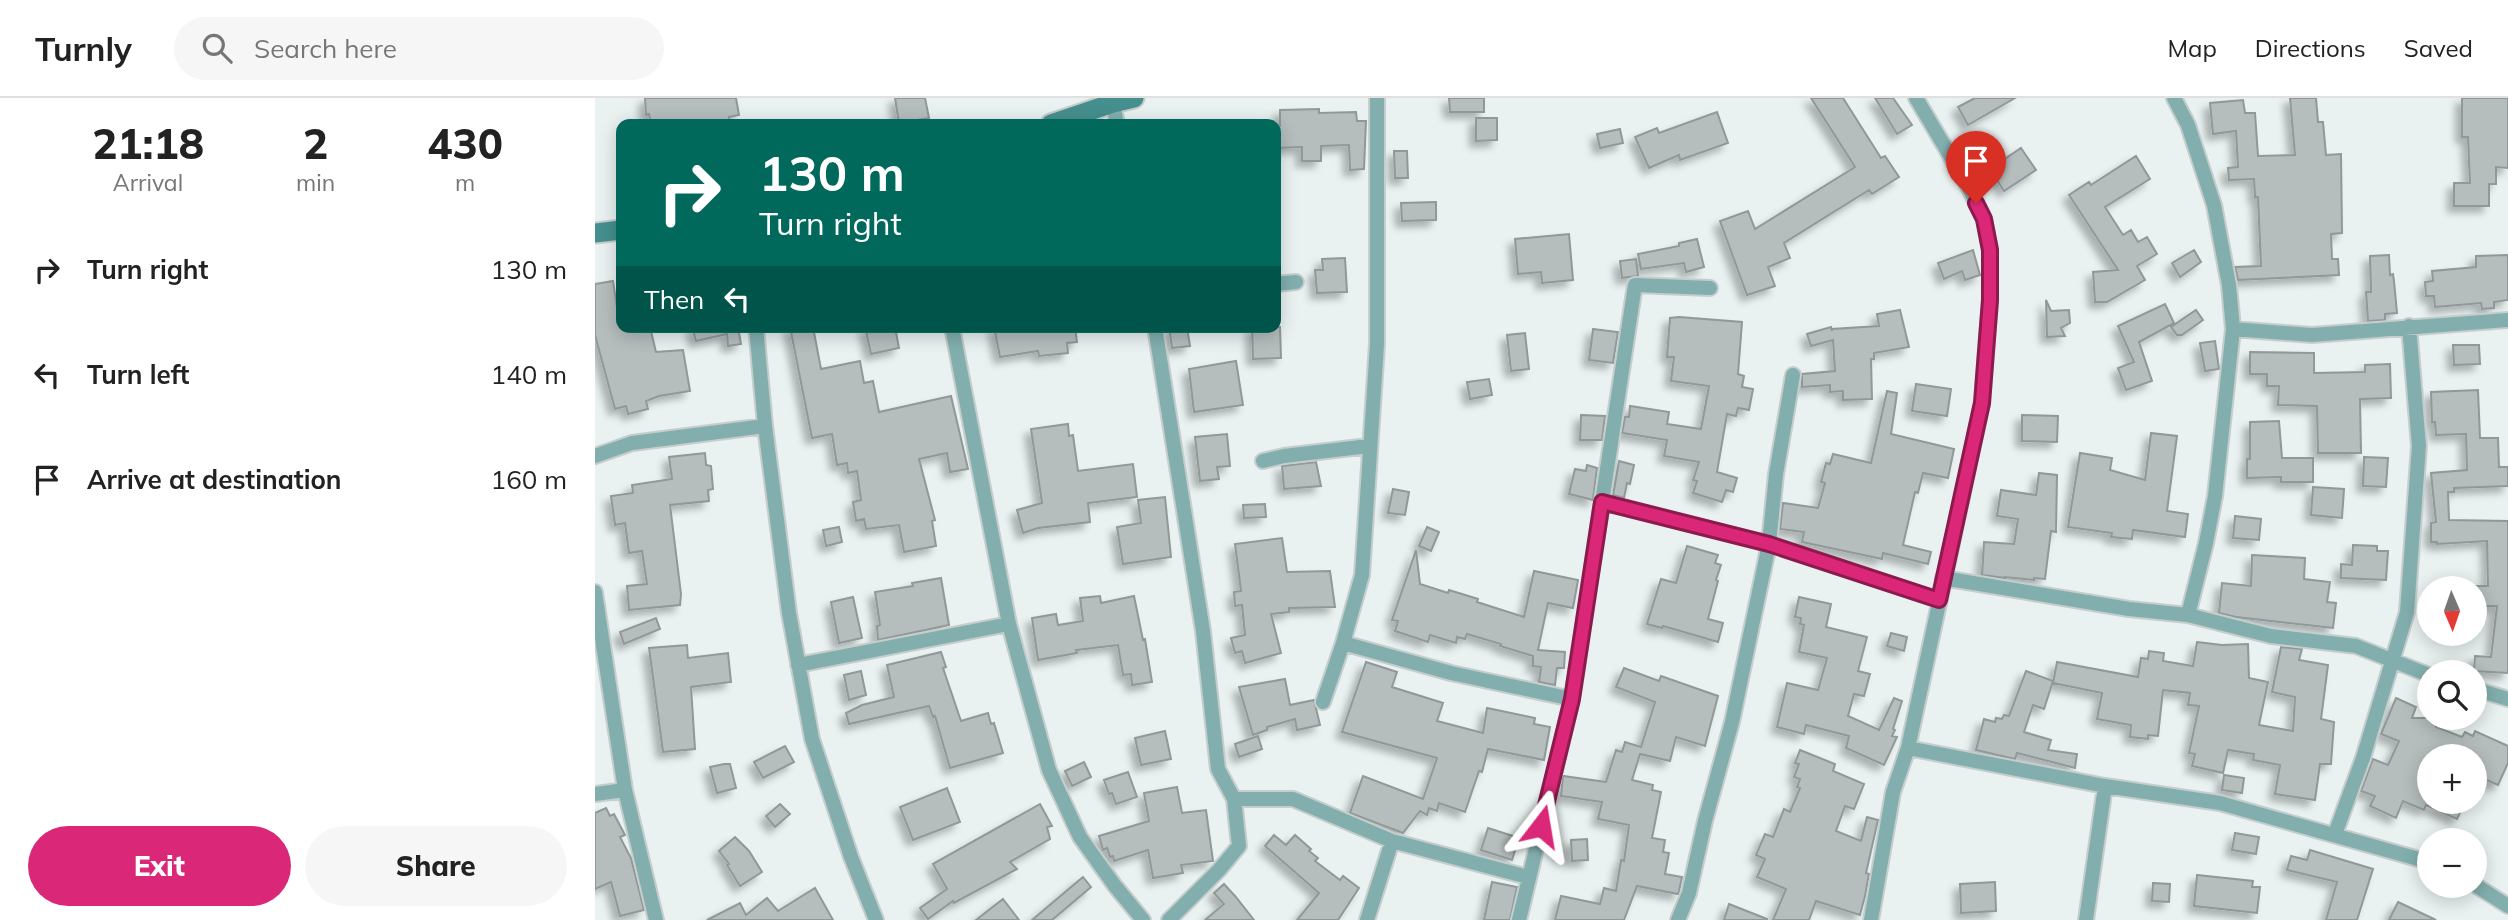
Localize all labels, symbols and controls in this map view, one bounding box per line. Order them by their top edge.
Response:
search box [174,17,664,80]
text: Turnly [35,28,132,69]
icon: search [198,29,236,67]
text: Search here [254,32,397,65]
text: Map [2167,33,2217,63]
text: Directions [2255,33,2366,63]
text: Saved [2404,33,2473,63]
text: 21:18 [92,117,204,170]
text: 2 [303,117,328,170]
text: 430 [427,117,503,170]
pin [1946,131,2006,203]
text: 130 m [759,142,905,203]
icon: arrive [1957,142,1995,180]
icon: right [644,147,735,238]
text: Arrival [113,168,183,197]
text: min [296,168,335,197]
text: m [455,168,475,197]
text: Turn right [759,203,902,243]
icon: right [28,251,66,289]
text: Turn right [87,253,208,286]
text: 130 m [491,253,567,286]
icon: left [718,280,756,318]
text: Then [644,283,704,316]
icon: left [28,356,66,394]
text: Turn left [87,358,189,391]
text: 140 m [491,358,567,391]
icon: arrive [28,461,66,499]
text: Arrive at destination [87,463,342,496]
text: 160 m [491,463,567,496]
north arrow [2417,576,2487,646]
map controls [2417,576,2487,898]
button: search [2417,660,2487,730]
button: + [2417,744,2487,814]
position arrow [1504,789,1578,863]
button: Exit [28,826,291,906]
button: Share [305,826,567,906]
button: − [2417,828,2487,898]

